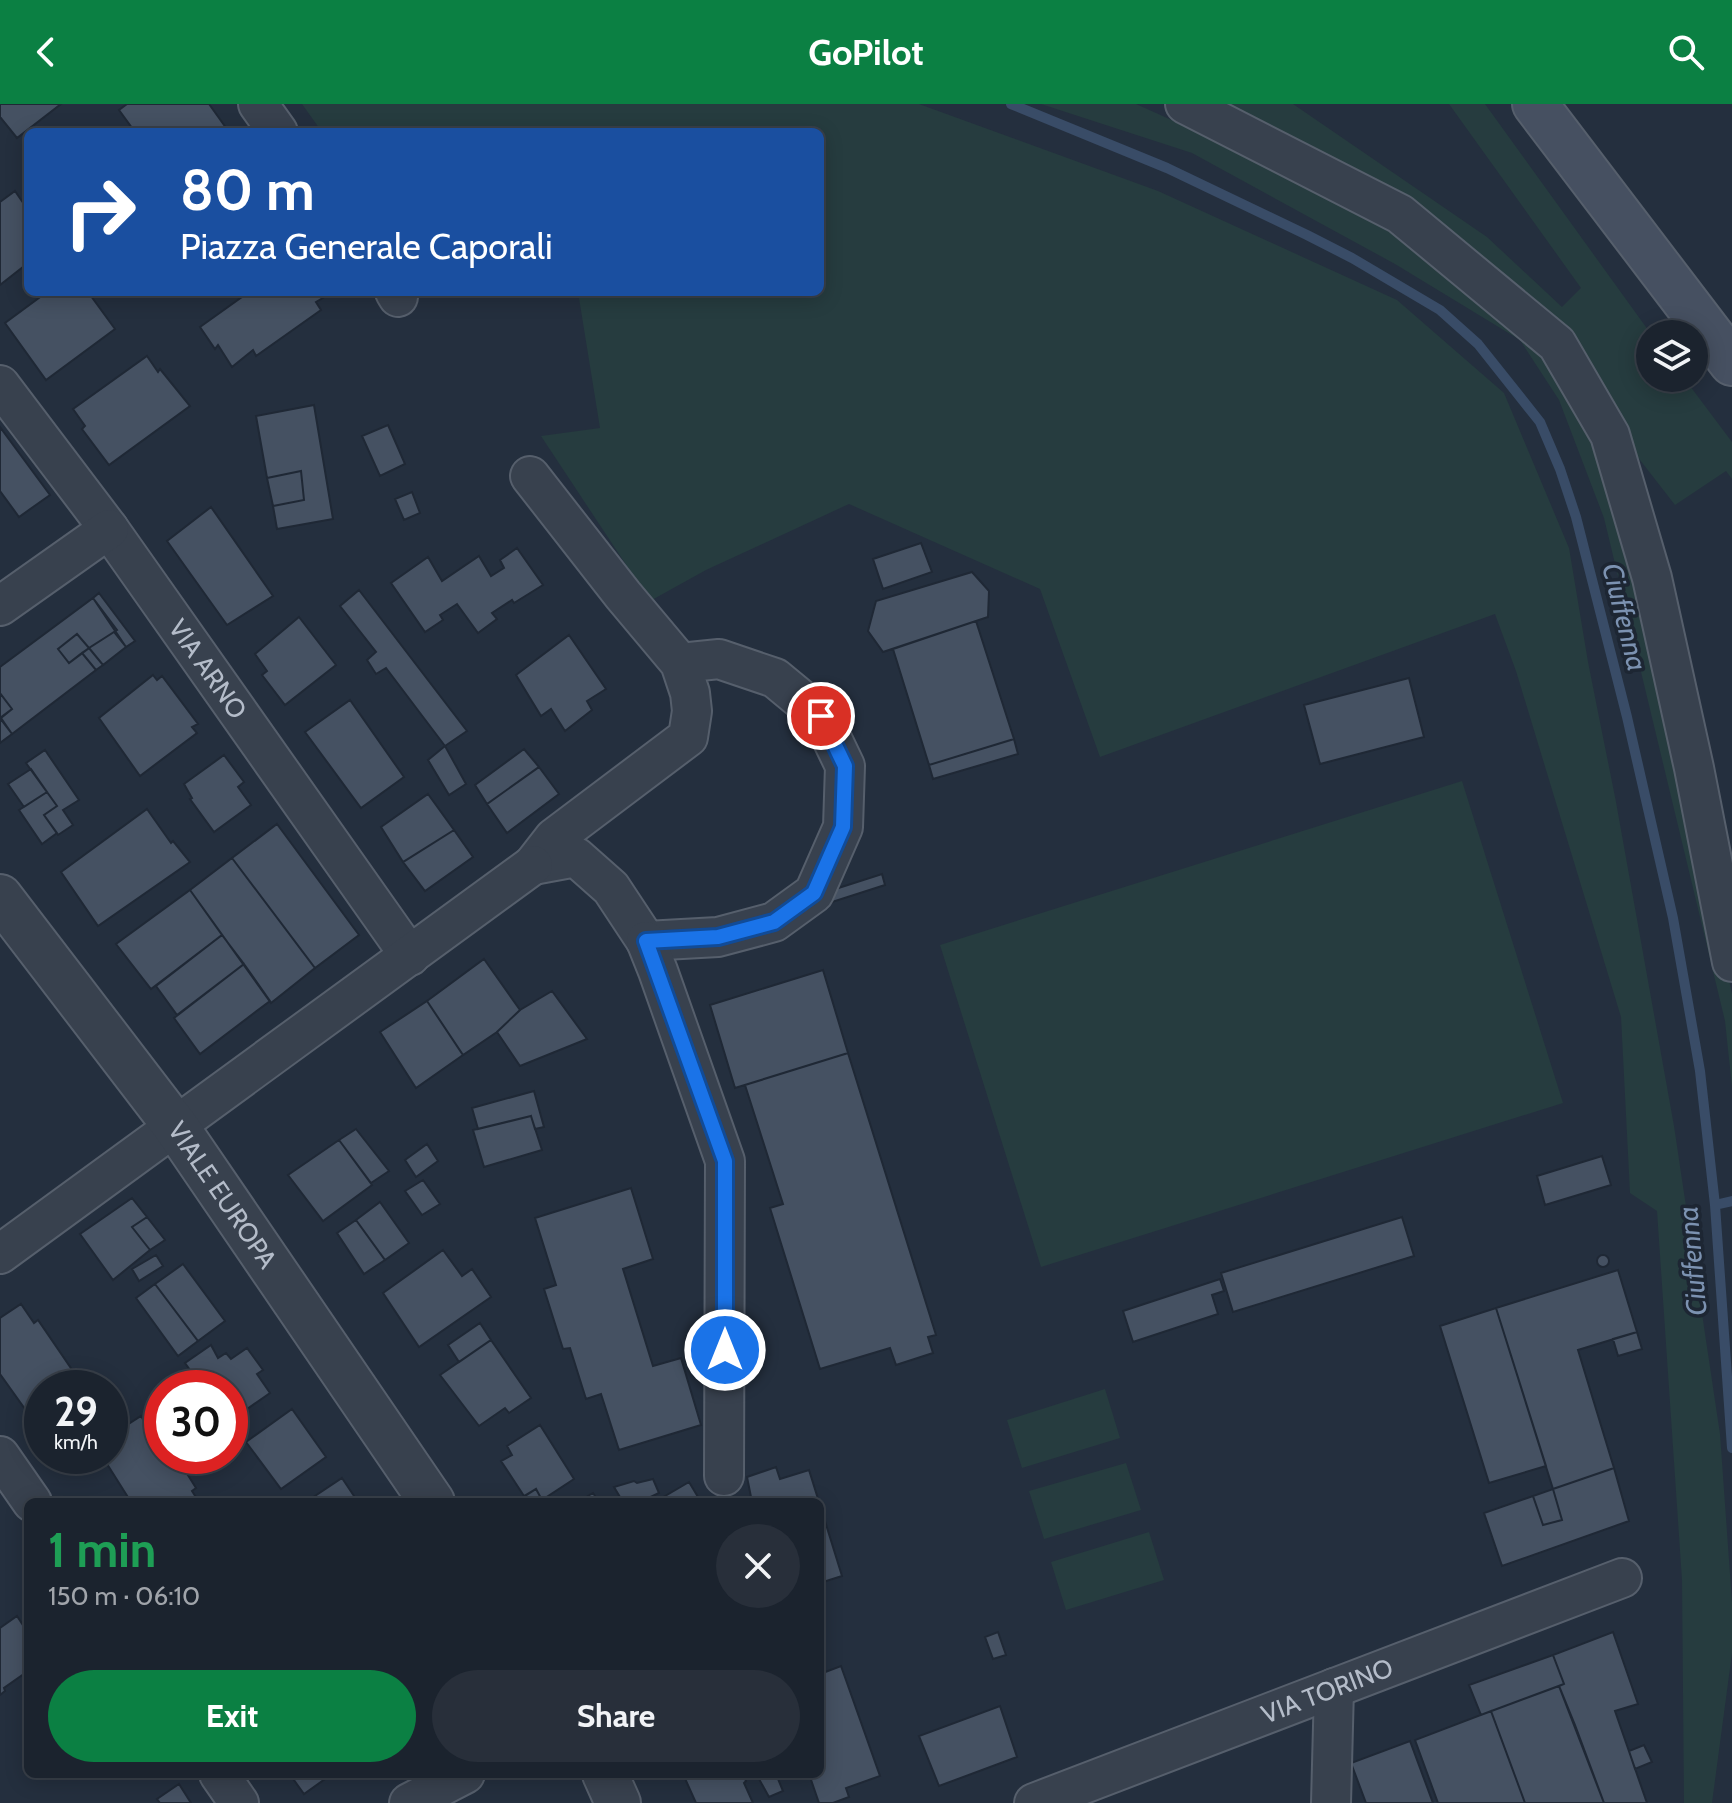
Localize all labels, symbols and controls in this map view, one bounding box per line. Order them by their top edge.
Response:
icon: back [24,30,68,74]
text: GoPilot [808,30,924,74]
icon: search [1664,30,1708,74]
text: 80 m [180,156,315,224]
icon: right [48,160,152,264]
text: Piazza Generale Caporali [180,224,553,268]
map controls [1636,320,1708,392]
button: layers [1636,320,1708,392]
water label: Ciuffenna [1595,560,1655,674]
street label: VIA ARNO [162,613,254,725]
pin [787,682,855,750]
icon: arrive [799,694,843,738]
street label: VIALE EUROPA [161,1116,284,1275]
water label: Ciuffenna [1670,1205,1714,1317]
position arrow [683,1308,767,1392]
speed limit sign: 30 [144,1370,248,1474]
text: 29 [54,1387,98,1436]
text: km/h [54,1430,98,1454]
text: 1 min [48,1521,156,1579]
button: close [716,1524,800,1608]
text: 150 m · 06:10 [48,1580,200,1612]
street label: VIA TORINO [1257,1651,1398,1730]
button: Exit [48,1670,416,1762]
button: Share [432,1670,800,1762]

